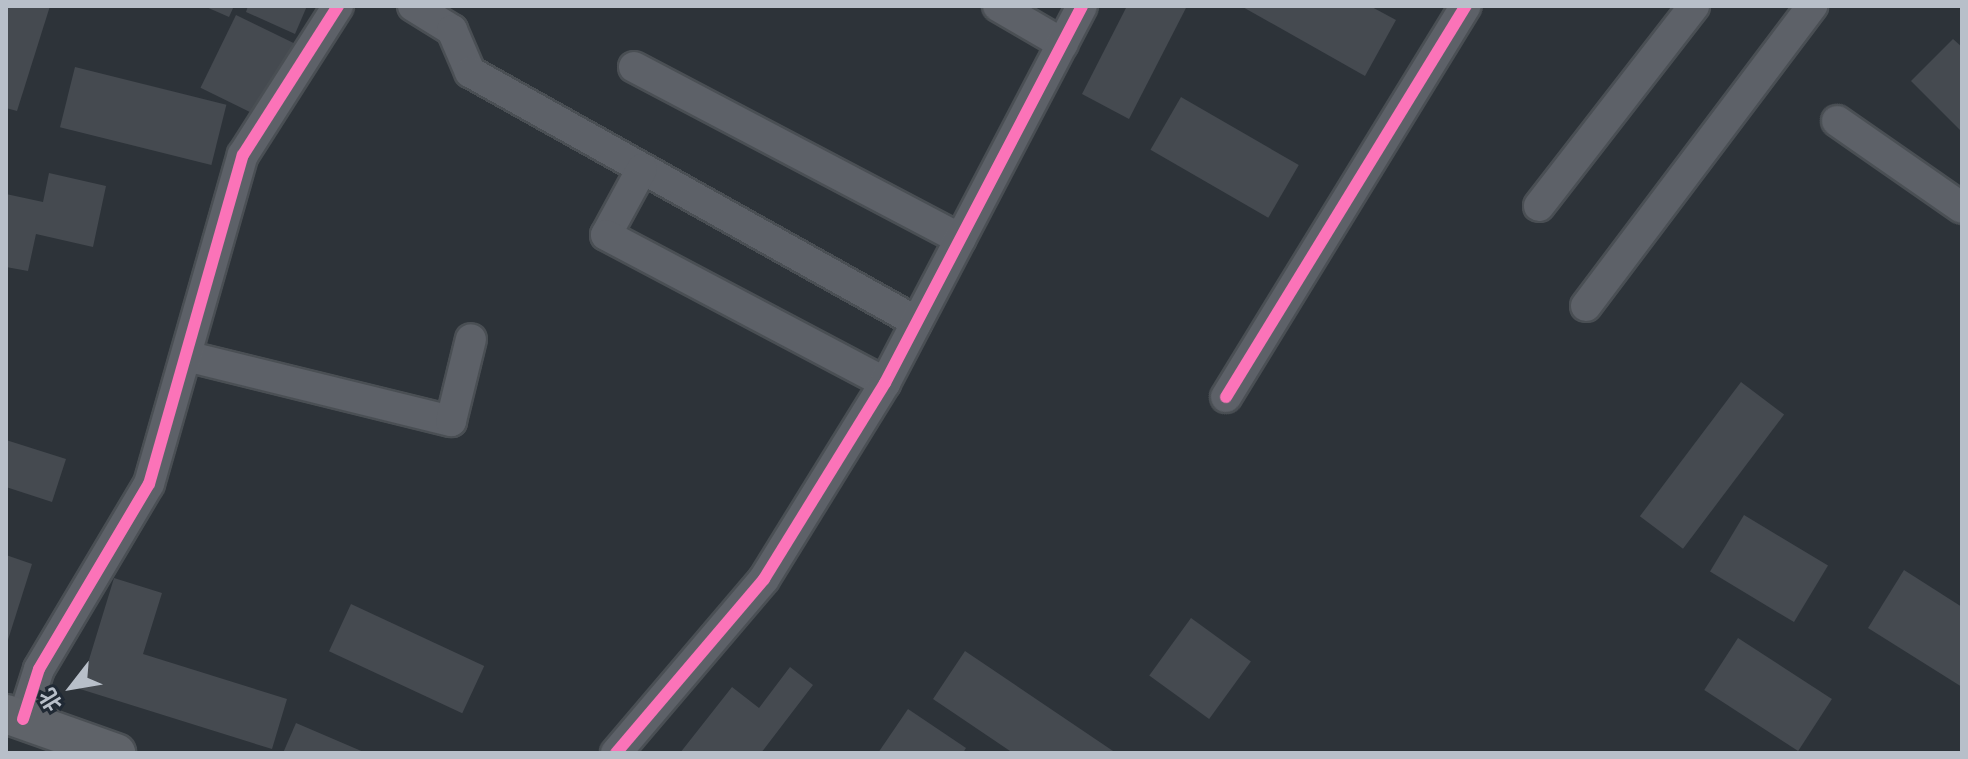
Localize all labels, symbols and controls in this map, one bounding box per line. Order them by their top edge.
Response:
north arrow [32,647,112,727]
text: 北 [34,683,68,716]

